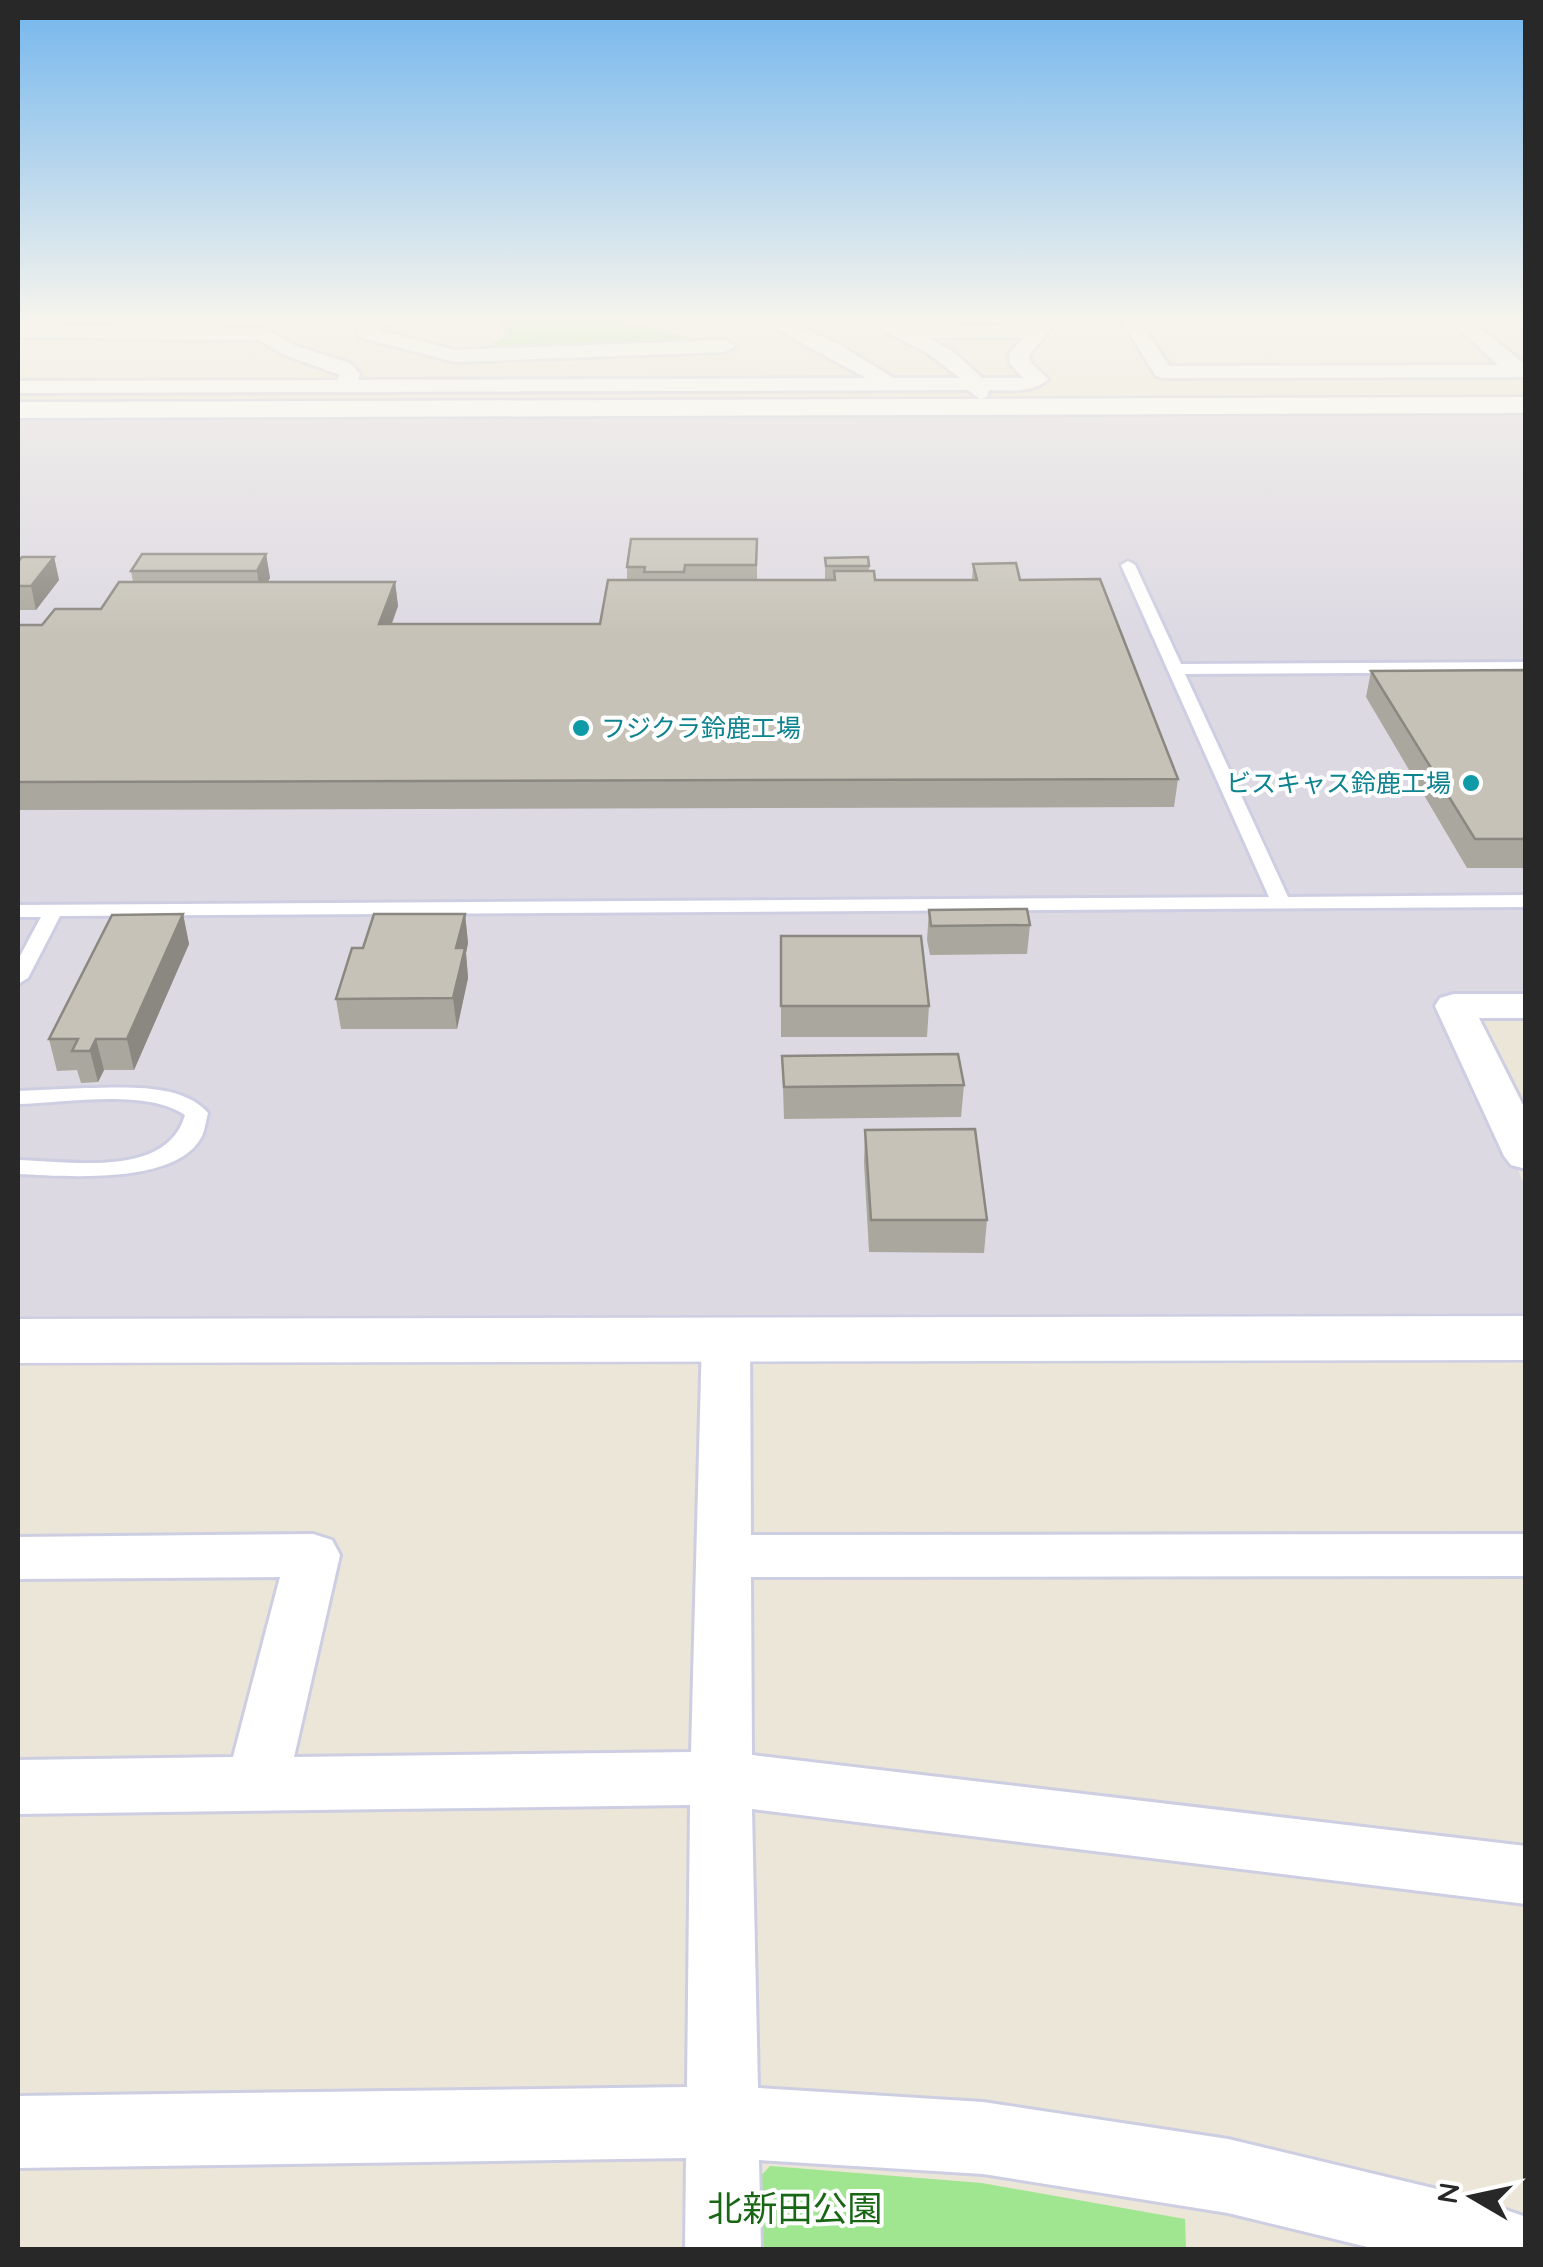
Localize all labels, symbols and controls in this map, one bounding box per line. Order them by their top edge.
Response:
place label: フジクラ鈴鹿工場 [601,712,801,743]
marker: フジクラ鈴鹿工場 [570,717,592,739]
place label: ビスキャス鈴鹿工場 [1226,767,1451,798]
marker: ビスキャス鈴鹿工場 [1460,772,1482,794]
north arrow [1423,2147,1523,2247]
text: N [1429,2180,1467,2206]
park label: 北新田公園 [707,2186,883,2230]

